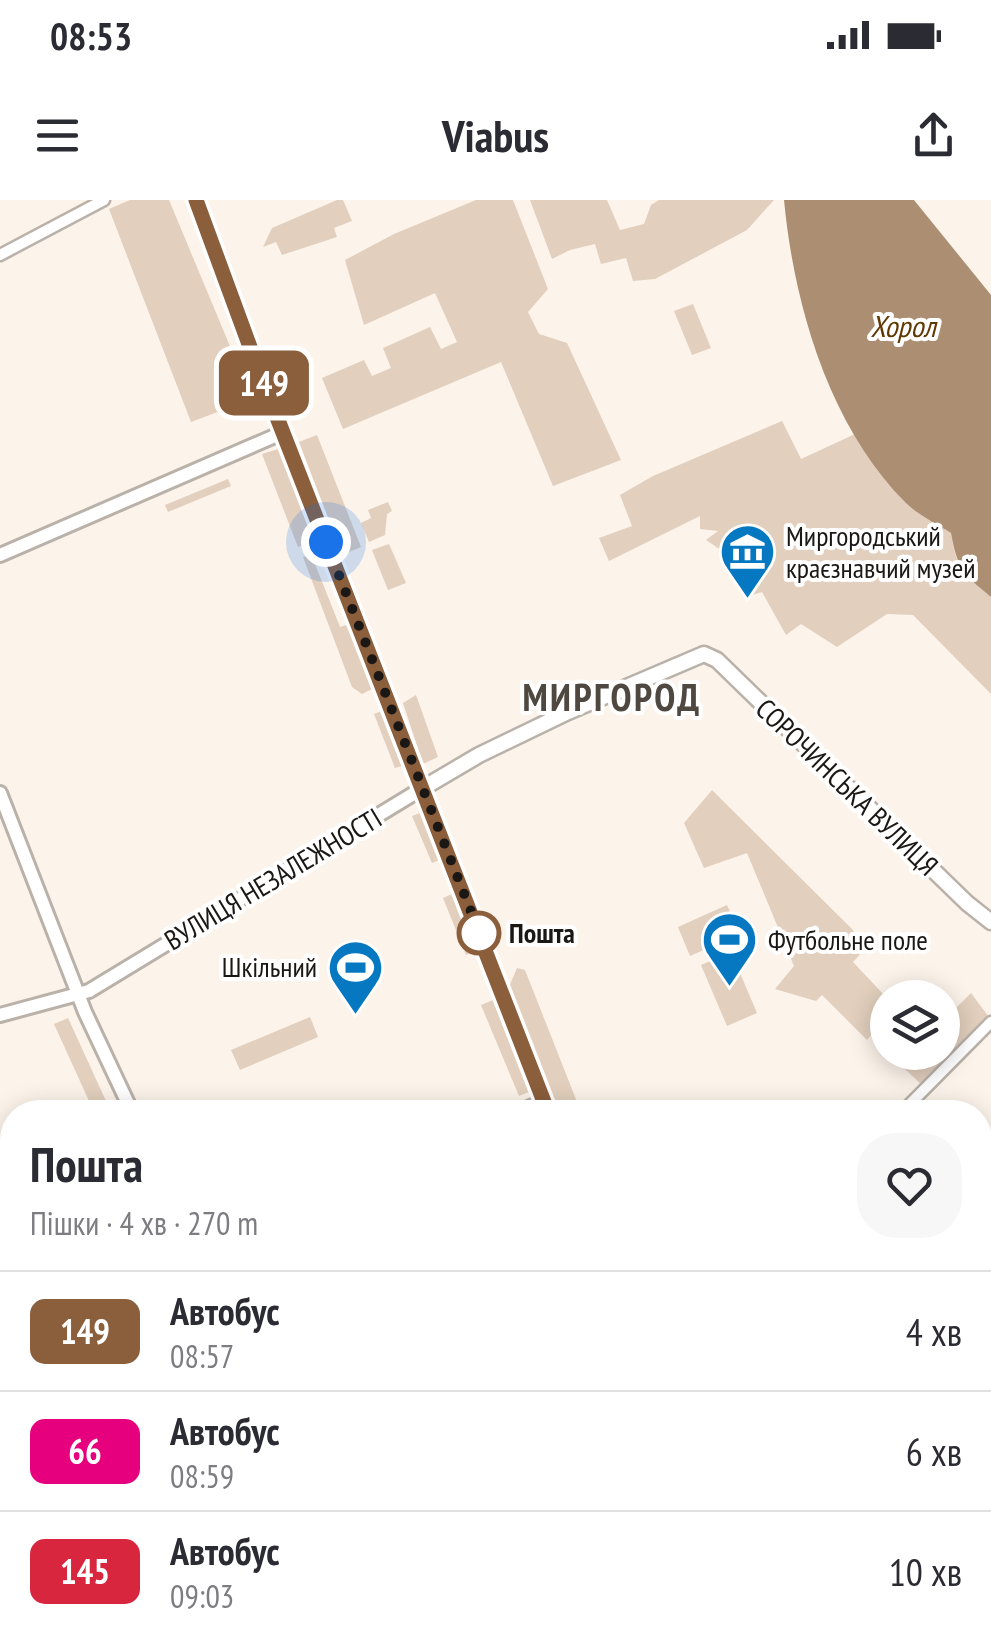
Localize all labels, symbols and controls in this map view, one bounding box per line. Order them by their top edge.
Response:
text: 08:53 [50,11,132,60]
text: Viabus [442,106,549,164]
icon: menu [30,108,85,163]
icon: share [906,108,961,163]
water label: Хорол [870,306,938,345]
line badge: 149 [206,350,322,416]
text: 149 [239,360,289,406]
your location [301,517,351,567]
place label: Миргородський краєзнавчий музей [786,517,976,586]
museum icon: Миргородський краєзнавчий музей [717,522,777,601]
district label: МИРГОРОД [522,672,702,721]
street label: СОРОЧИНСЬКА ВУЛИЦЯ [748,690,946,883]
street label: ВУЛИЦЯ НЕЗАЛЕЖНОСТІ [157,799,388,958]
sports icon: Футбольне поле [699,910,759,989]
marker: Пошта [458,912,500,954]
place label: Пошта [509,914,575,951]
place label: Футбольне поле [768,921,928,958]
sports icon: Шкільний [326,937,386,1016]
place label: Шкільний [222,948,317,985]
map controls [870,980,960,1070]
button: layers [870,980,960,1070]
text: Пошта [30,1133,143,1195]
button: heart [857,1133,962,1238]
text: Пішки · 4 хв · 270 m [30,1202,258,1244]
text: Автобус [170,1286,280,1335]
text: 4 хв [906,1307,962,1356]
text: 149 [60,1308,110,1354]
text: 08:57 [170,1335,234,1377]
text: Автобус [170,1406,280,1455]
text: 6 хв [906,1427,962,1476]
text: 66 [68,1428,102,1474]
text: 08:59 [170,1455,234,1497]
text: Автобус [170,1526,280,1575]
text: 10 хв [889,1547,962,1596]
text: 145 [60,1548,110,1594]
text: 09:03 [170,1575,234,1617]

